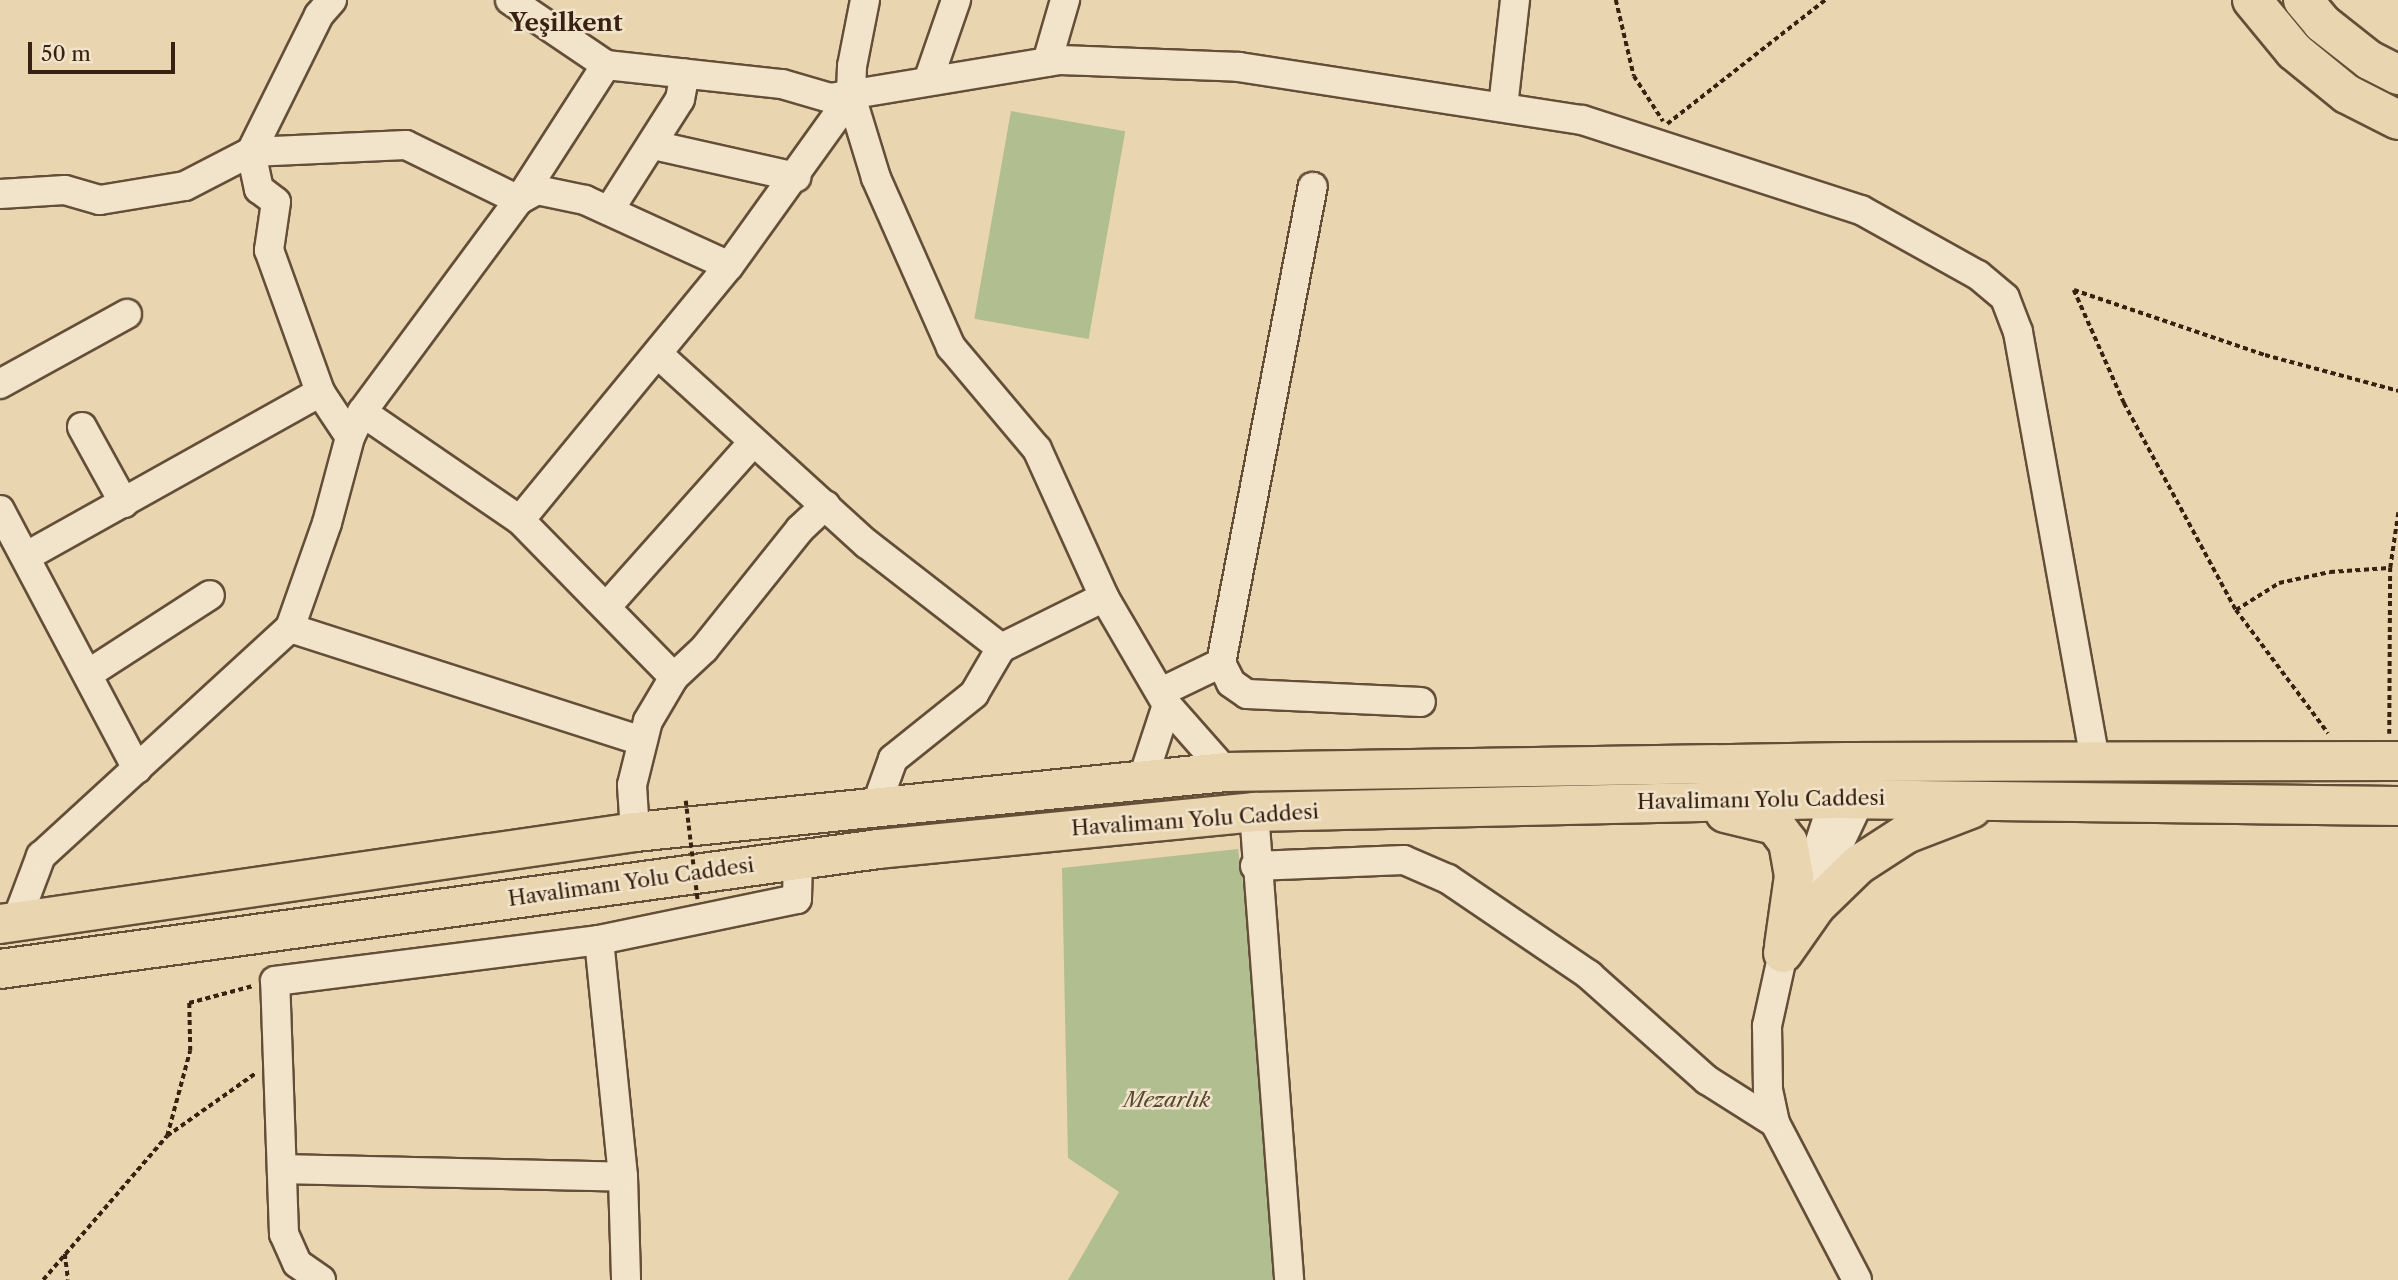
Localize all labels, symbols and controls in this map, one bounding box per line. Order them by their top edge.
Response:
district label: Yeşilkent [509,9,623,37]
scale bar [32,28,178,72]
text: 50 m [41,41,91,66]
street label: Havalimanı Yolu Caddesi [1636,785,1886,815]
street label: Havalimanı Yolu Caddesi [1070,799,1320,841]
street label: Havalimanı Yolu Caddesi [506,852,756,912]
park label: Mezarlık [1124,1087,1210,1113]

